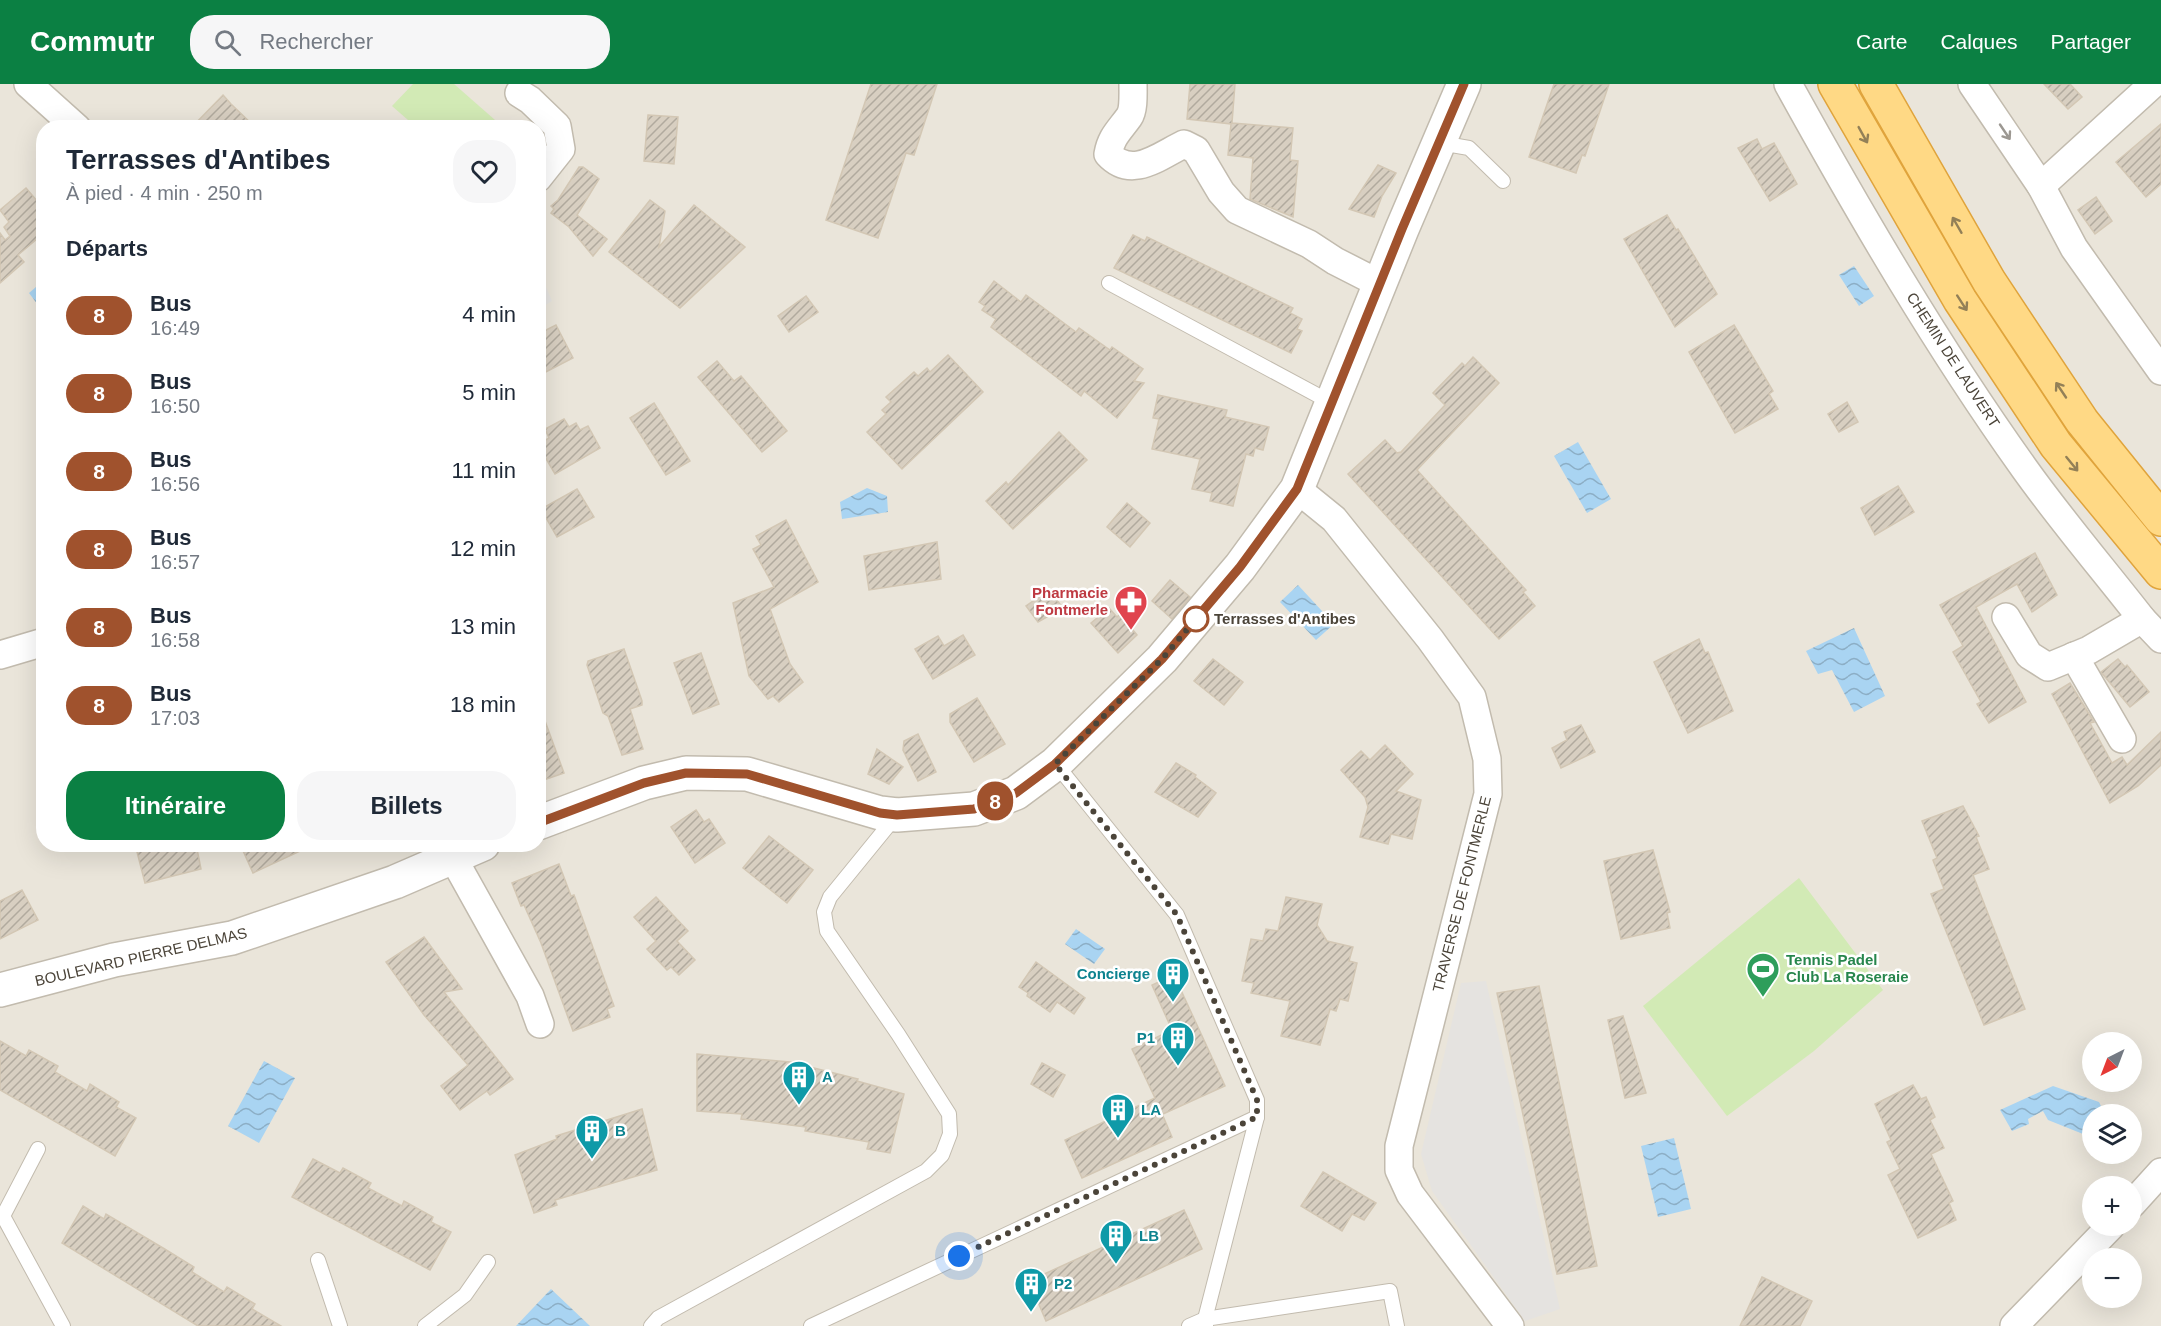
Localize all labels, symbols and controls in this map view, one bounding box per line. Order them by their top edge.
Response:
search box [190,15,610,69]
text: Commutr [30,26,154,57]
icon: search [211,26,244,59]
text: Rechercher [259,29,373,54]
text: Carte [1856,30,1907,53]
text: Calques [1940,30,2017,53]
text: Partager [2050,30,2131,53]
one-way arrow [1999,124,2011,140]
one-way arrow [1857,126,1869,143]
button: heart [453,140,516,203]
text: Terrasses d'Antibes [66,144,330,175]
text: À pied · 4 min · 250 m [66,182,263,204]
one-way arrow [1951,217,1963,234]
text: Départs [66,236,148,261]
street label: CHEMIN DE LAUVERT [1903,289,2003,430]
text: Bus [150,291,192,316]
one-way arrow [1957,294,1969,311]
text: 4 min [462,302,516,327]
text: 8 [93,304,105,327]
text: 16:49 [150,317,200,339]
text: Bus [150,369,192,394]
text: 5 min [462,380,516,405]
text: 8 [93,382,105,405]
one-way arrow [2055,382,2067,399]
text: 16:50 [150,395,200,417]
text: Bus [150,447,192,472]
one-way arrow [2065,456,2078,472]
text: 11 min [452,458,516,483]
text: 8 [93,460,105,483]
text: 16:56 [150,473,200,495]
text: Bus [150,525,192,550]
text: 12 min [450,536,516,561]
text: 8 [93,538,105,561]
text: 16:57 [150,551,200,573]
place label: Pharmacie Fontmerle [1032,584,1108,618]
pharmacy icon: Pharmacie Fontmerle [1113,584,1149,631]
text: Bus [150,603,192,628]
marker: Terrasses d'Antibes [1183,606,1209,632]
place label: Terrasses d'Antibes [1214,610,1356,627]
text: 13 min [450,614,516,639]
text: 8 [93,616,105,639]
text: 16:58 [150,629,200,651]
text: Bus [150,681,192,706]
text: 18 min [450,692,516,717]
text: 8 [93,694,105,717]
text: 17:03 [150,707,200,729]
button: Itinéraire [66,771,285,840]
button: Billets [297,771,516,840]
line badge: 8 [976,782,1014,820]
text: 8 [989,790,1001,813]
street label: TRAVERSE DE FONTMERLE [1429,794,1494,994]
street label: BOULEVARD PIERRE DELMAS [33,924,249,989]
sports icon: Tennis Padel Club La Roseraie [1745,951,1781,998]
place label: Tennis Padel Club La Roseraie [1786,951,1909,985]
building icon: Concierge [1155,956,1191,1003]
place label: Concierge [1077,965,1150,982]
building icon: P1 [1160,1020,1196,1067]
place label: P1 [1137,1029,1155,1046]
north arrow [2082,1032,2142,1092]
map controls [2082,1032,2142,1308]
building icon: A [781,1059,817,1106]
place label: A [822,1068,833,1085]
building icon: LA [1100,1092,1136,1139]
place label: LA [1141,1101,1161,1118]
button: layers [2082,1104,2142,1164]
building icon: B [574,1113,610,1160]
place label: B [615,1122,626,1139]
button: + [2082,1176,2142,1236]
building icon: LB [1098,1218,1134,1265]
place label: LB [1139,1227,1159,1244]
your location [944,1241,974,1271]
button: − [2082,1248,2142,1308]
building icon: P2 [1013,1266,1049,1313]
place label: P2 [1054,1275,1072,1292]

